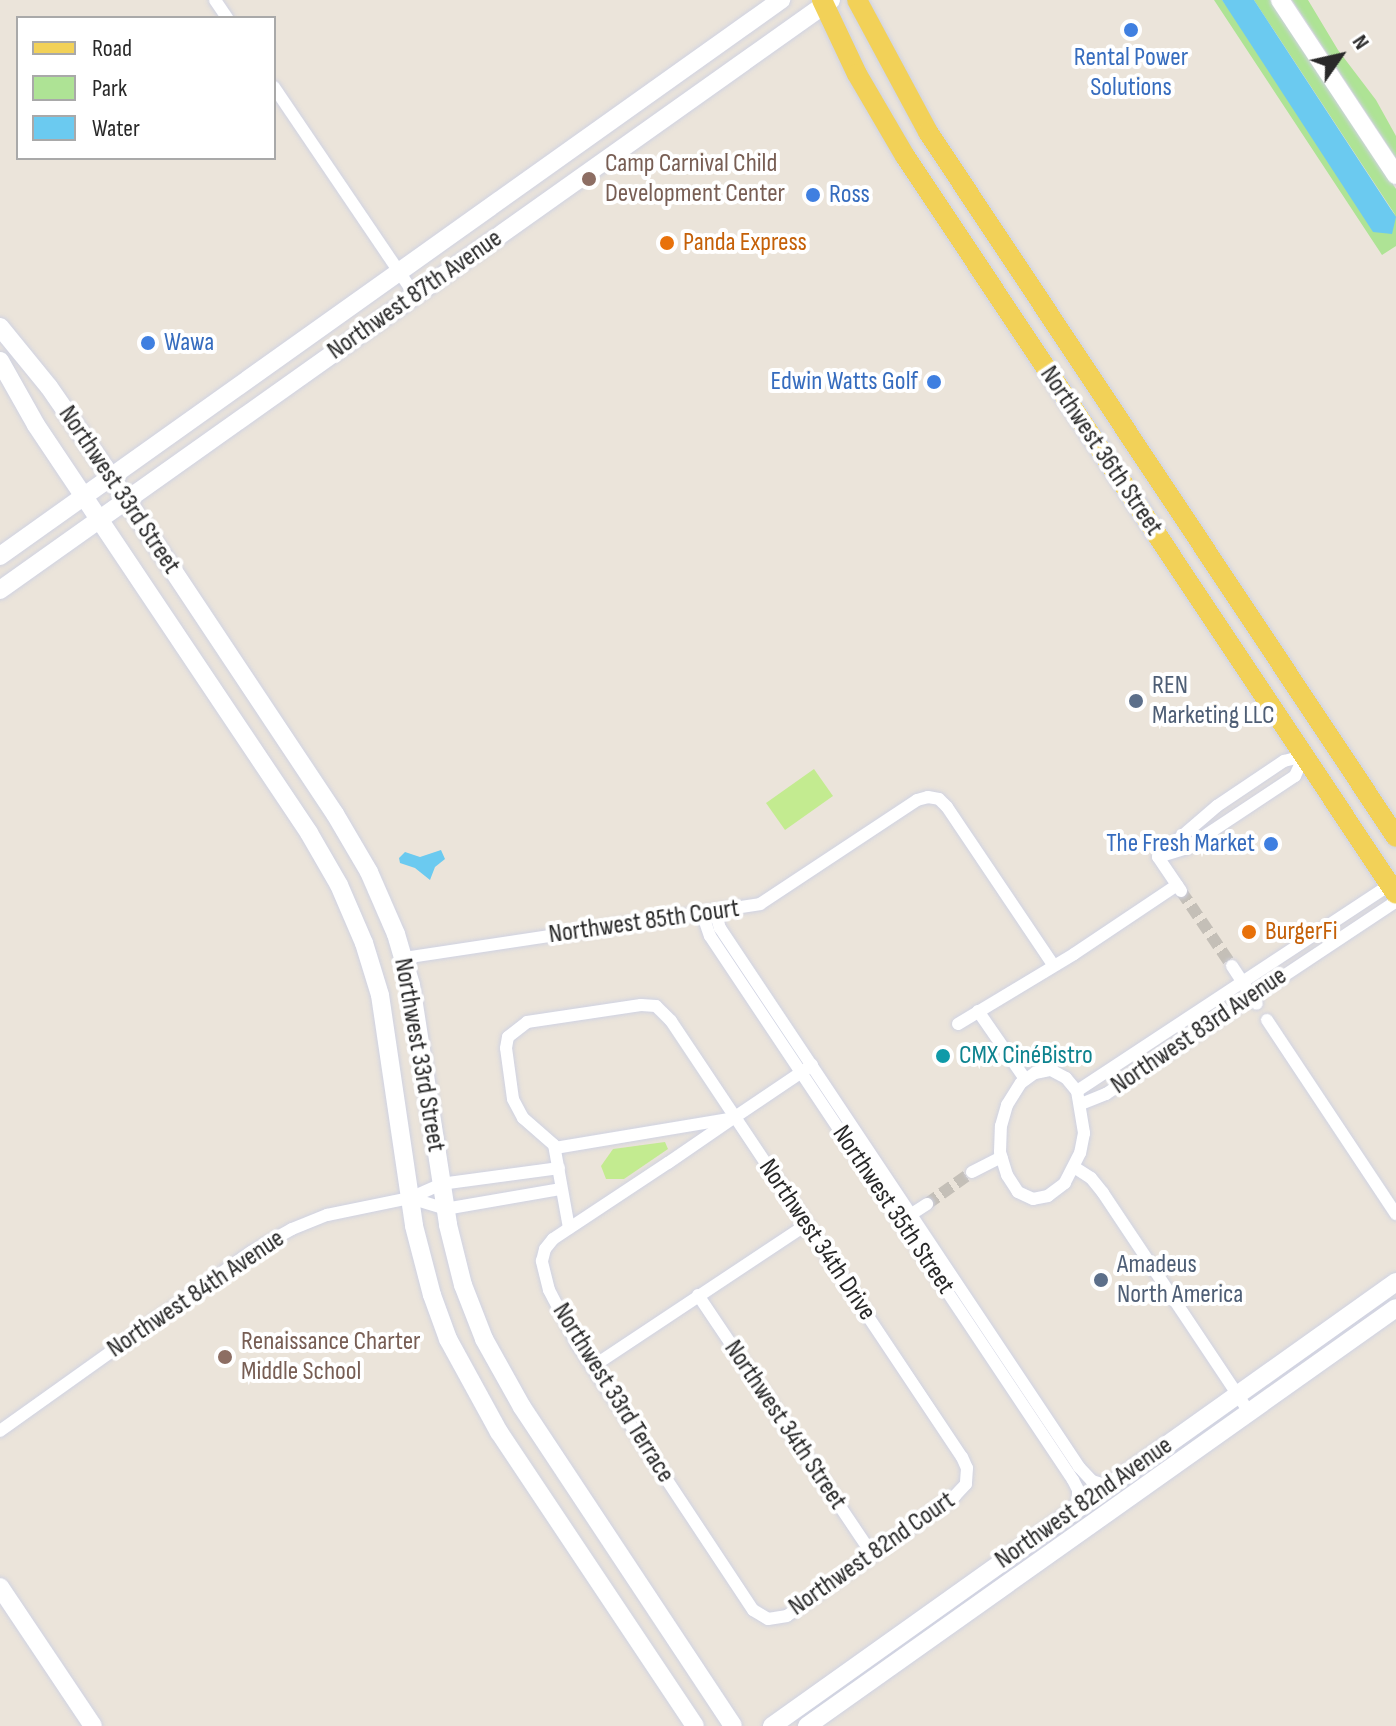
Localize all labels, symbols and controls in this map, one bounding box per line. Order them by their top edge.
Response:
legend [16,16,276,160]
north arrow [1300,16,1380,96]
marker: Rental Power Solutions [1122,21,1140,39]
text: N [1346,30,1375,55]
text: Road [92,34,132,63]
place label: Rental Power Solutions [1074,42,1188,104]
text: Park [92,74,127,103]
text: Water [92,114,140,143]
place label: Camp Carnival Child Development Center [605,148,785,210]
marker: Camp Carnival Child Development Center [580,170,598,188]
place label: Ross [829,179,870,211]
marker: Ross [804,186,822,204]
street label: Northwest 87th Avenue [322,223,508,367]
place label: Panda Express [683,227,807,259]
marker: Panda Express [658,234,676,252]
place label: Wawa [164,327,214,359]
marker: Wawa [139,334,157,352]
street label: Northwest 36th Street [1033,360,1169,542]
place label: Edwin Watts Golf [770,366,918,398]
marker: Edwin Watts Golf [925,373,943,391]
street label: Northwest 33rd Street [51,400,187,580]
place label: REN Marketing LLC [1152,670,1275,732]
marker: REN Marketing LLC [1127,692,1145,710]
place label: The Fresh Market [1106,828,1255,860]
marker: The Fresh Market [1262,835,1280,853]
street label: Northwest 85th Court [547,893,741,951]
place label: BurgerFi [1265,916,1337,948]
marker: BurgerFi [1240,923,1258,941]
street label: Northwest 33rd Street [387,956,451,1154]
street label: Northwest 83rd Avenue [1105,961,1293,1101]
place label: CMX CinéBistro [959,1040,1093,1072]
marker: CMX CinéBistro [934,1047,952,1065]
street label: Northwest 35th Street [825,1120,961,1300]
street label: Northwest 34th Drive [752,1154,882,1326]
street label: Northwest 84th Avenue [102,1223,290,1365]
place label: Amadeus North America [1117,1249,1243,1310]
marker: Amadeus North America [1092,1271,1110,1289]
street label: Northwest 33rd Terrace [545,1298,681,1488]
place label: Renaissance Charter Middle School [241,1326,421,1388]
street label: Northwest 34th Street [717,1335,853,1515]
marker: Renaissance Charter Middle School [216,1348,234,1366]
street label: Northwest 82nd Avenue [989,1430,1179,1576]
street label: Northwest 82nd Court [783,1485,961,1623]

